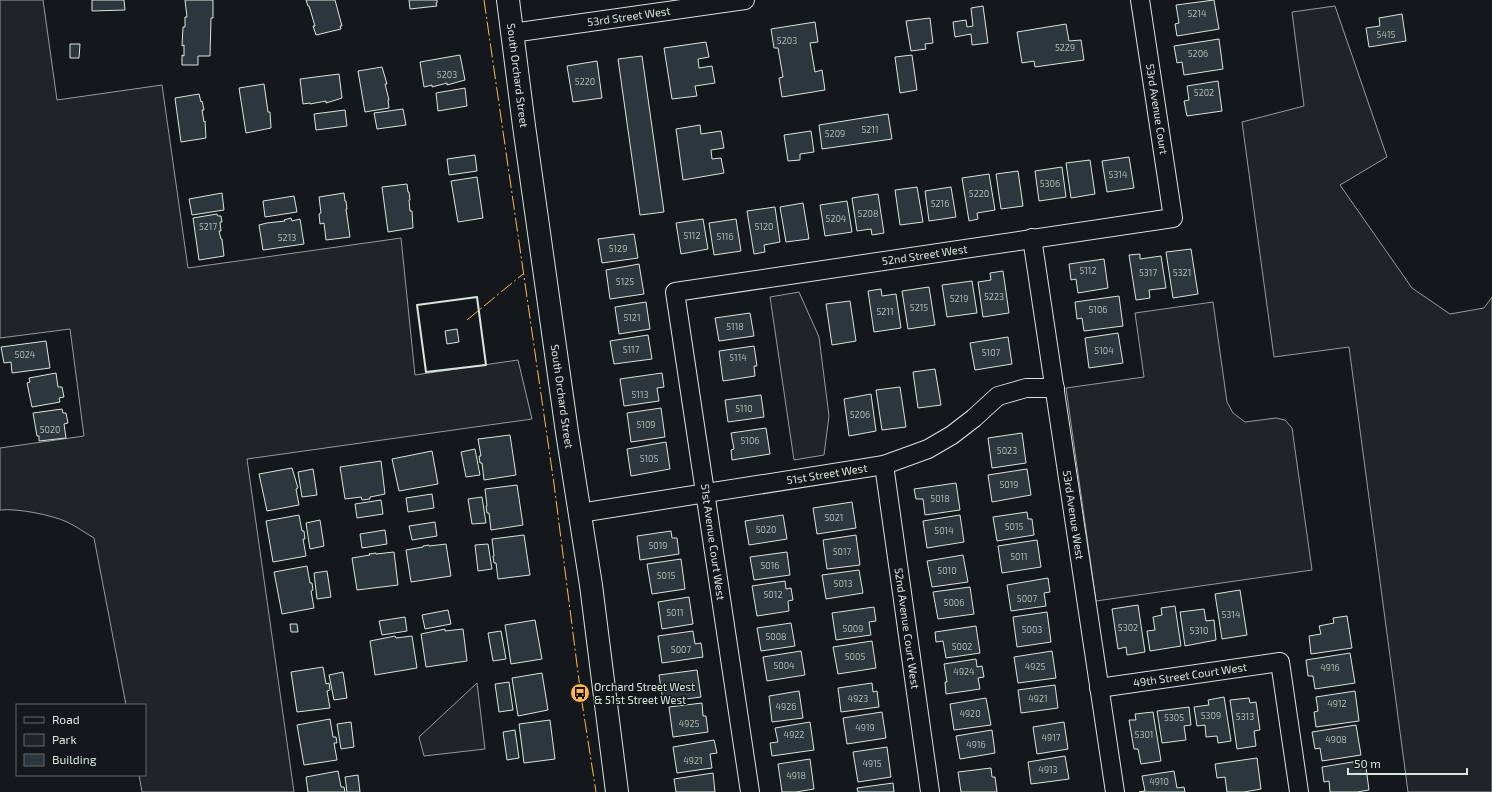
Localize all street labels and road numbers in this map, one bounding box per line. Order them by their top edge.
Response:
street label: 53rd Street West [586,4,671,28]
street label: South Orchard Street [505,22,531,128]
street label: 53rd Avenue Court [1144,63,1171,155]
street label: 52nd Street West [881,242,968,267]
street label: South Orchard Street [549,343,576,449]
street label: 51st Street West [786,461,868,486]
street label: 53rd Avenue West [1061,469,1087,560]
street label: 51st Avenue Court West [699,483,728,601]
street label: 52nd Avenue Court West [893,567,922,690]
street label: 49th Street Court West [1132,660,1248,689]

